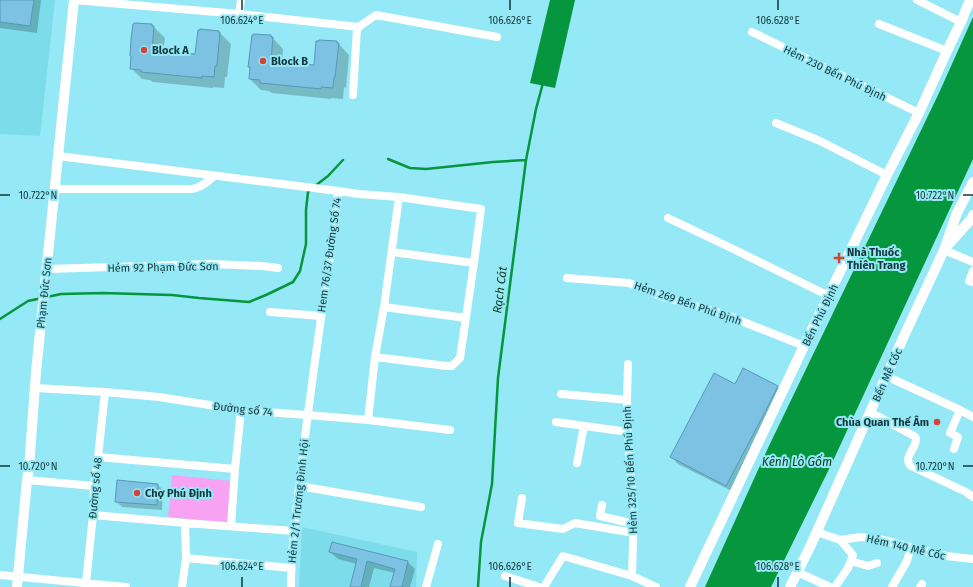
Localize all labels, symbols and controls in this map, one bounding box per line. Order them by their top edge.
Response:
text: 106.624°E [220,15,264,27]
text: 106.626°E [488,15,532,27]
text: 106.628°E [756,15,800,27]
street label: Hẻm 230 Bến Phú Định [781,43,888,104]
place label: Block A [152,44,189,57]
marker: Block A [139,45,149,55]
place label: Block B [271,55,308,68]
marker: Block B [258,56,268,66]
text: 10.722°N [19,190,57,202]
text: 10.722°N [916,190,954,202]
street label: Hem 76/37 Đường Số 74 [315,197,344,313]
place label: Nhà Thuốc Thiên Trang [847,246,906,272]
marker: Nhà Thuốc Thiên Trang [834,253,844,263]
street label: Phạm Đức Sơn [34,257,55,329]
street label: Hẻm 92 Phạm Đức Sơn [107,260,219,275]
water label: Rạch Cát [490,265,510,314]
street label: Hẻm 269 Bến Phú Định [632,279,743,328]
street label: Bến Phú Định [800,282,841,348]
street label: Bến Mễ Cốc [870,346,905,404]
street label: Đường số 74 [212,400,274,419]
street label: Hẻm 325/10 Bến Phú Định [621,406,640,534]
place label: Chùa Quan Thế Âm [836,415,929,429]
marker: Chùa Quan Thế Âm [932,417,942,427]
street label: Hẻm 2/1 Trương Đình Hội [286,438,311,564]
water label: Kênh Lò Gốm [762,454,832,469]
street label: Đường số 48 [86,457,105,519]
text: 10.720°N [18,461,58,473]
text: 10.720°N [915,461,955,473]
place label: Chợ Phú Định [145,487,212,500]
marker: Chợ Phú Định [132,488,142,498]
street label: Hẻm 140 Mễ Cốc [865,532,947,563]
text: 106.624°E [220,561,264,573]
text: 106.626°E [488,561,532,573]
text: 106.628°E [756,561,800,573]

